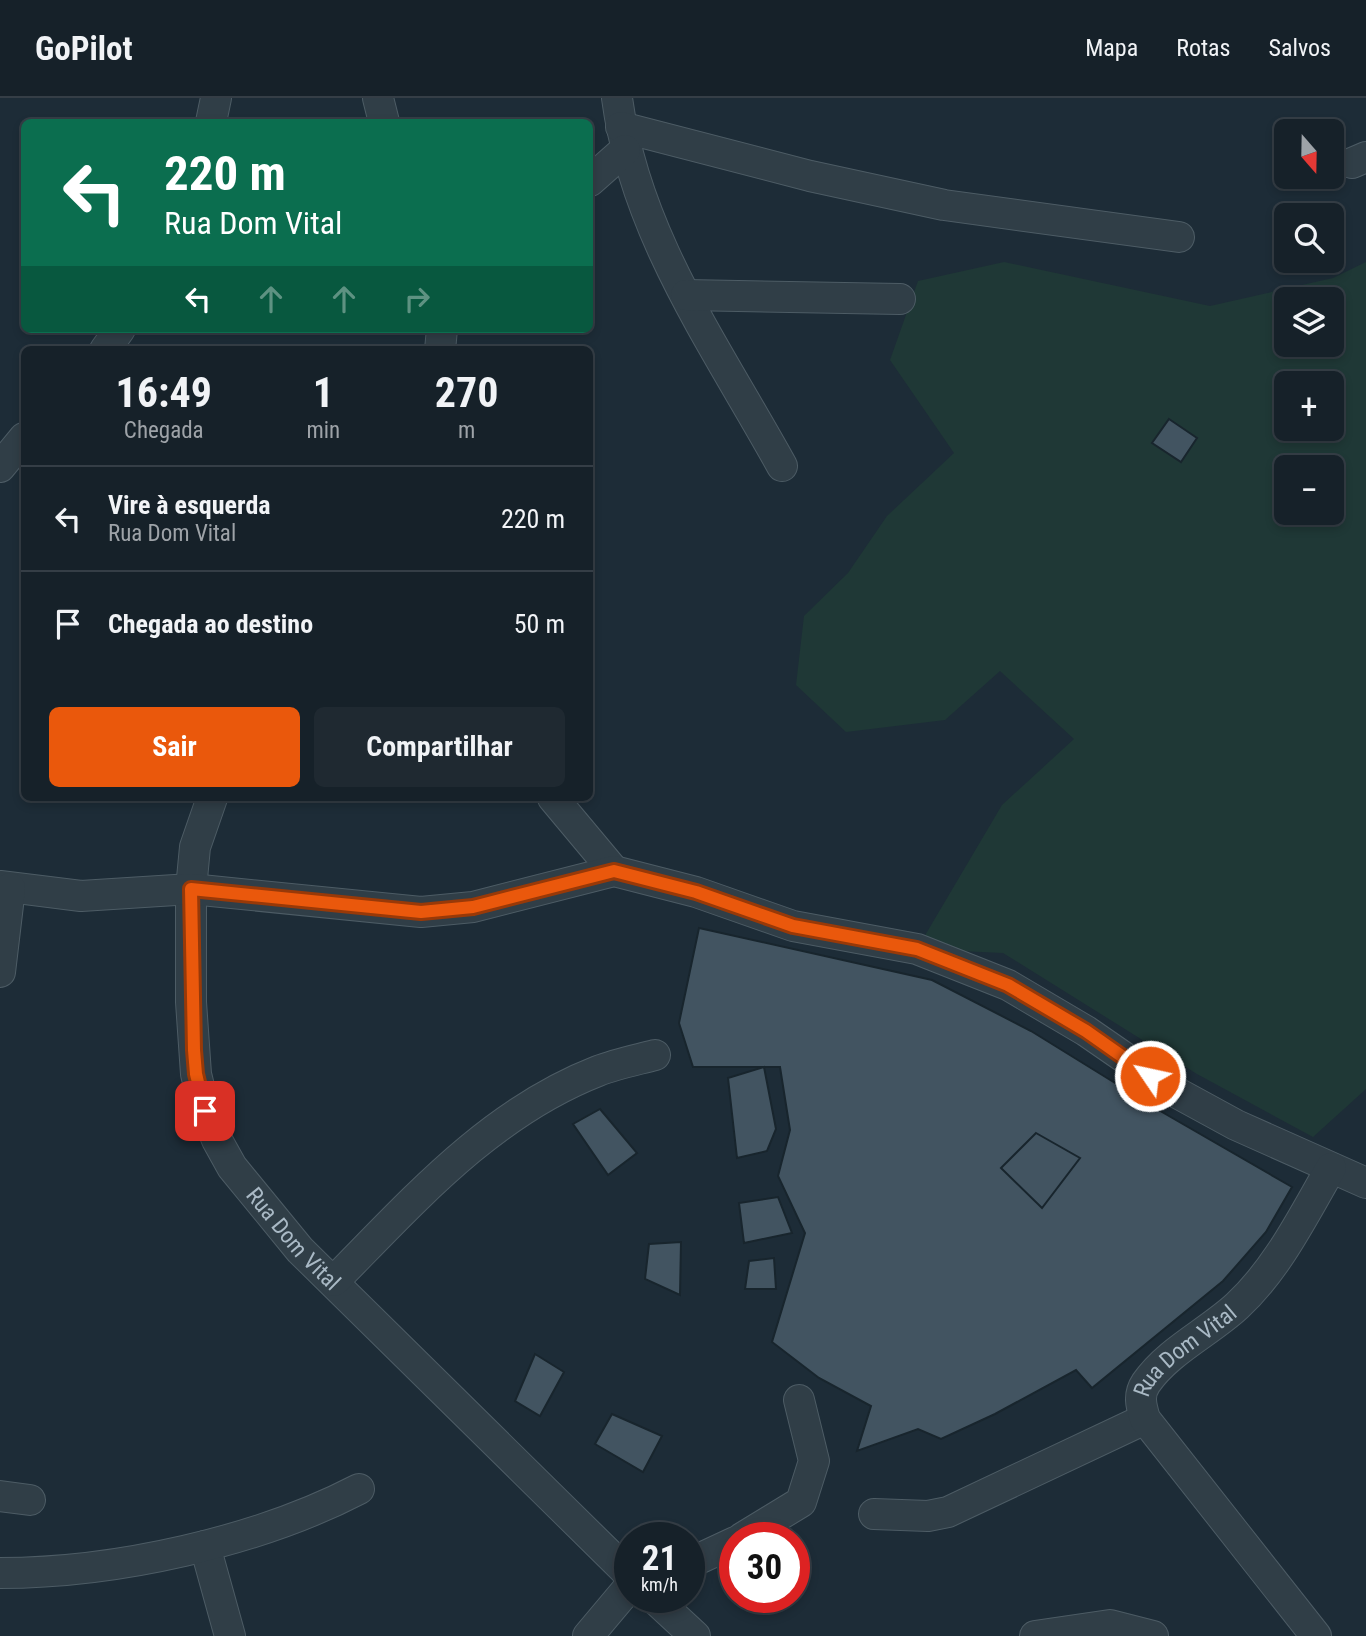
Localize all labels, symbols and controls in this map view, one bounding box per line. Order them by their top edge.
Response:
text: GoPilot [35,29,133,68]
text: Mapa [1085,34,1138,62]
text: Rotas [1176,34,1230,62]
text: Salvos [1268,34,1331,62]
north arrow [1274,119,1344,189]
map controls [1274,119,1344,525]
text: 220 m [164,145,286,202]
icon: left [49,147,140,238]
button: search [1274,203,1344,273]
text: Rua Dom Vital [164,204,342,242]
icon: left [179,280,217,318]
icon: ahead [252,280,290,318]
icon: ahead [325,280,363,318]
icon: right [398,280,436,318]
button: layers [1274,287,1344,357]
text: 16:49 [116,368,212,417]
text: 1 [313,368,334,417]
text: 270 [435,368,498,417]
button: + [1274,371,1344,441]
text: Chegada [124,417,204,444]
text: min [306,417,340,444]
text: m [458,417,475,444]
button: − [1274,455,1344,525]
text: Vire à esquerda [108,490,271,520]
icon: left [49,500,87,538]
text: 220 m [501,504,565,534]
text: Rua Dom Vital [108,520,236,547]
icon: arrive [49,605,87,643]
text: Chegada ao destino [108,609,313,639]
text: 50 m [514,609,565,639]
button: Sair [49,707,300,787]
button: Compartilhar [314,707,565,787]
position arrow [1113,1039,1187,1113]
pin [175,1081,235,1141]
icon: arrive [186,1092,224,1130]
street label: Rua Dom Vital [241,1182,346,1296]
street label: Rua Dom Vital [1128,1299,1242,1400]
speed limit sign: 30 [719,1522,810,1613]
text: 21 [642,1538,677,1579]
text: km/h [641,1574,678,1595]

